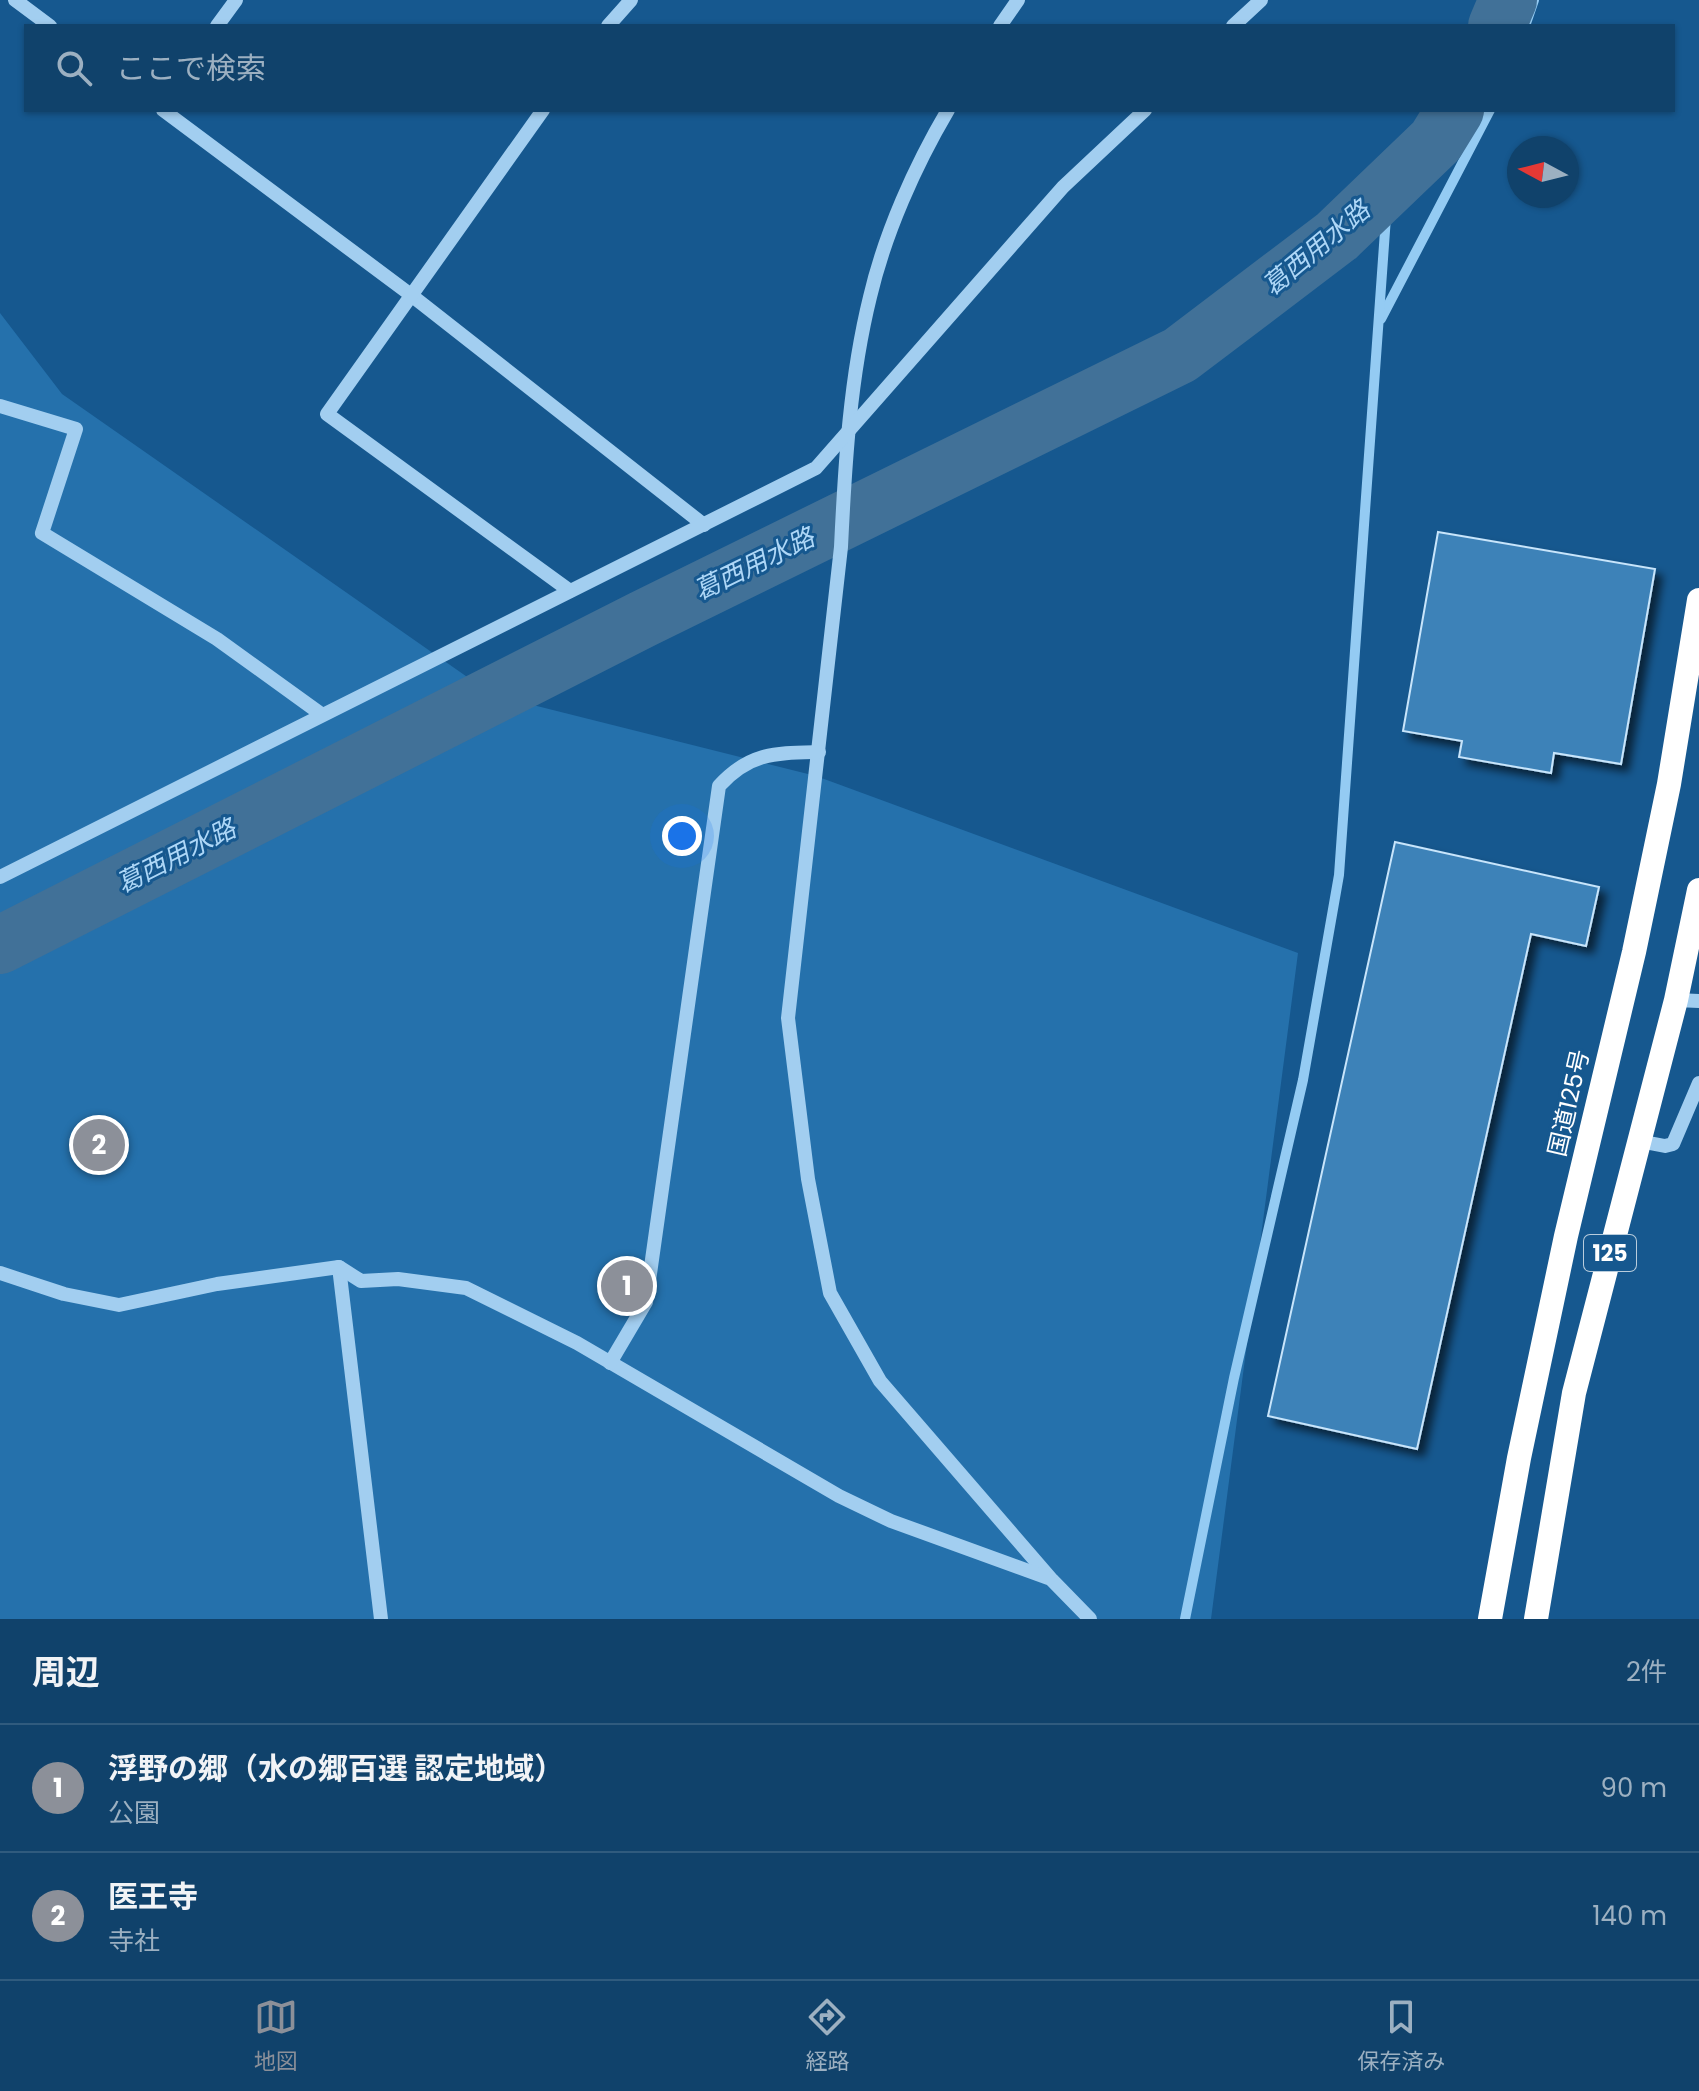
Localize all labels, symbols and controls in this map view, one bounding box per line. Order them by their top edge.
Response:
search box [24,24,1675,112]
icon: search [52,46,96,90]
text: ここで検索 [116,47,266,90]
north arrow [1507,136,1579,208]
water label: 葛西用水路 [1255,191,1379,304]
water label: 葛西用水路 [688,518,822,609]
water label: 葛西用水路 [110,810,244,902]
your location [662,816,702,856]
street label: 国道125号 [1540,1046,1597,1159]
pin: 2 [73,1115,125,1175]
road number: 125 [1584,1235,1636,1271]
pin: 1 [601,1256,653,1316]
text: 周辺 [32,1648,100,1696]
text: 2件 [1626,1654,1667,1690]
text: 浮野の郷（水の郷百選 認定地域） [108,1747,564,1790]
text: 1 [53,1770,63,1806]
text: 90 m [1601,1770,1667,1806]
text: 公園 [108,1795,160,1831]
text: 医王寺 [108,1875,198,1918]
text: 2 [51,1898,65,1934]
text: 140 m [1592,1898,1667,1934]
text: 寺社 [108,1923,160,1959]
tab: 地図 [254,1995,298,2078]
tab: 経路 [805,1995,849,2078]
tab: 保存済み [1357,1995,1445,2078]

